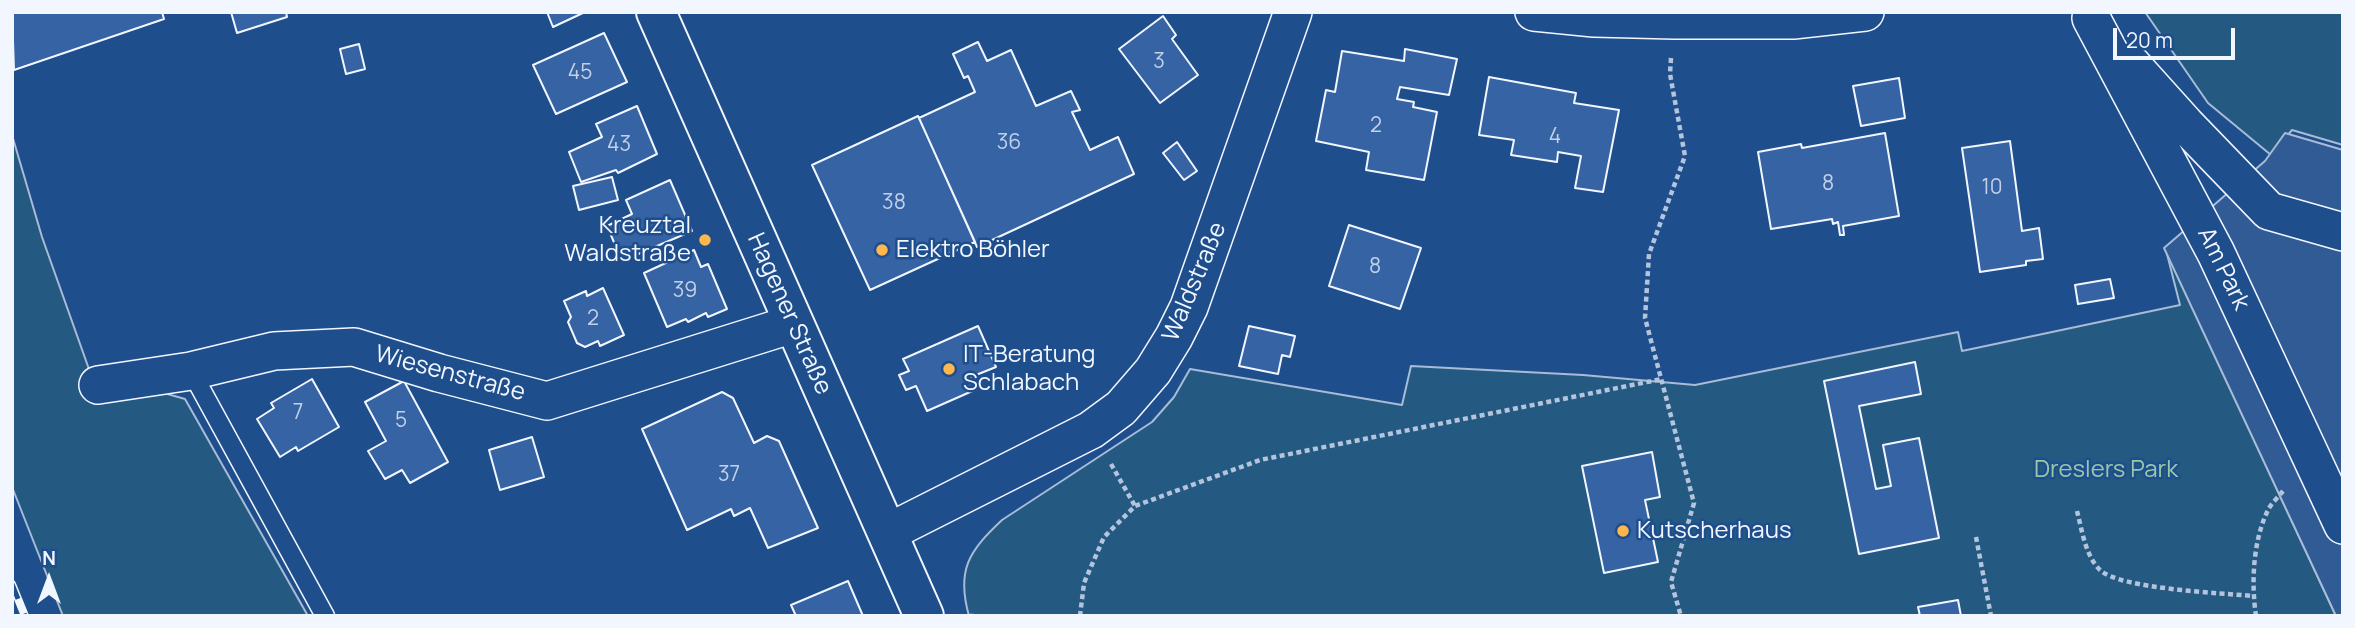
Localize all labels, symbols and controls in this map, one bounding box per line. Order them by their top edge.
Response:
scale bar [2117,14,2240,58]
text: 20 m [2126,26,2173,54]
house number: 3 [1153,49,1165,75]
house number: 45 [568,60,592,86]
house number: 2 [1370,113,1382,139]
house number: 4 [1549,124,1561,150]
house number: 36 [997,130,1021,156]
house number: 43 [607,132,631,158]
house number: 8 [1822,171,1834,197]
house number: 10 [1982,175,2002,201]
house number: 38 [882,190,906,216]
place label: Kreuztal Waldstraße [564,212,691,268]
street label: Waldstraße [1157,218,1233,346]
street label: Am Park [2191,223,2255,315]
street label: Hagener Straße [741,229,837,399]
marker: Kreuztal Waldstraße [697,232,713,248]
place label: Elektro Böhler [896,236,1050,264]
marker: Elektro Böhler [874,242,890,258]
house number: 8 [1369,254,1381,280]
house number: 39 [673,278,697,304]
house number: 2 [587,306,599,332]
street label: Wiesenstraße [372,340,528,408]
place label: IT-Beratung Schlabach [963,341,1096,397]
marker: IT-Beratung Schlabach [941,361,957,377]
house number: 7 [293,400,303,426]
house number: 5 [395,408,407,434]
park label: Dreslers Park [2034,456,2178,484]
house number: 37 [718,462,740,488]
place label: Kutscherhaus [1637,517,1792,545]
marker: Kutscherhaus [1615,523,1631,539]
north arrow [14,544,84,614]
text: N [42,545,56,571]

